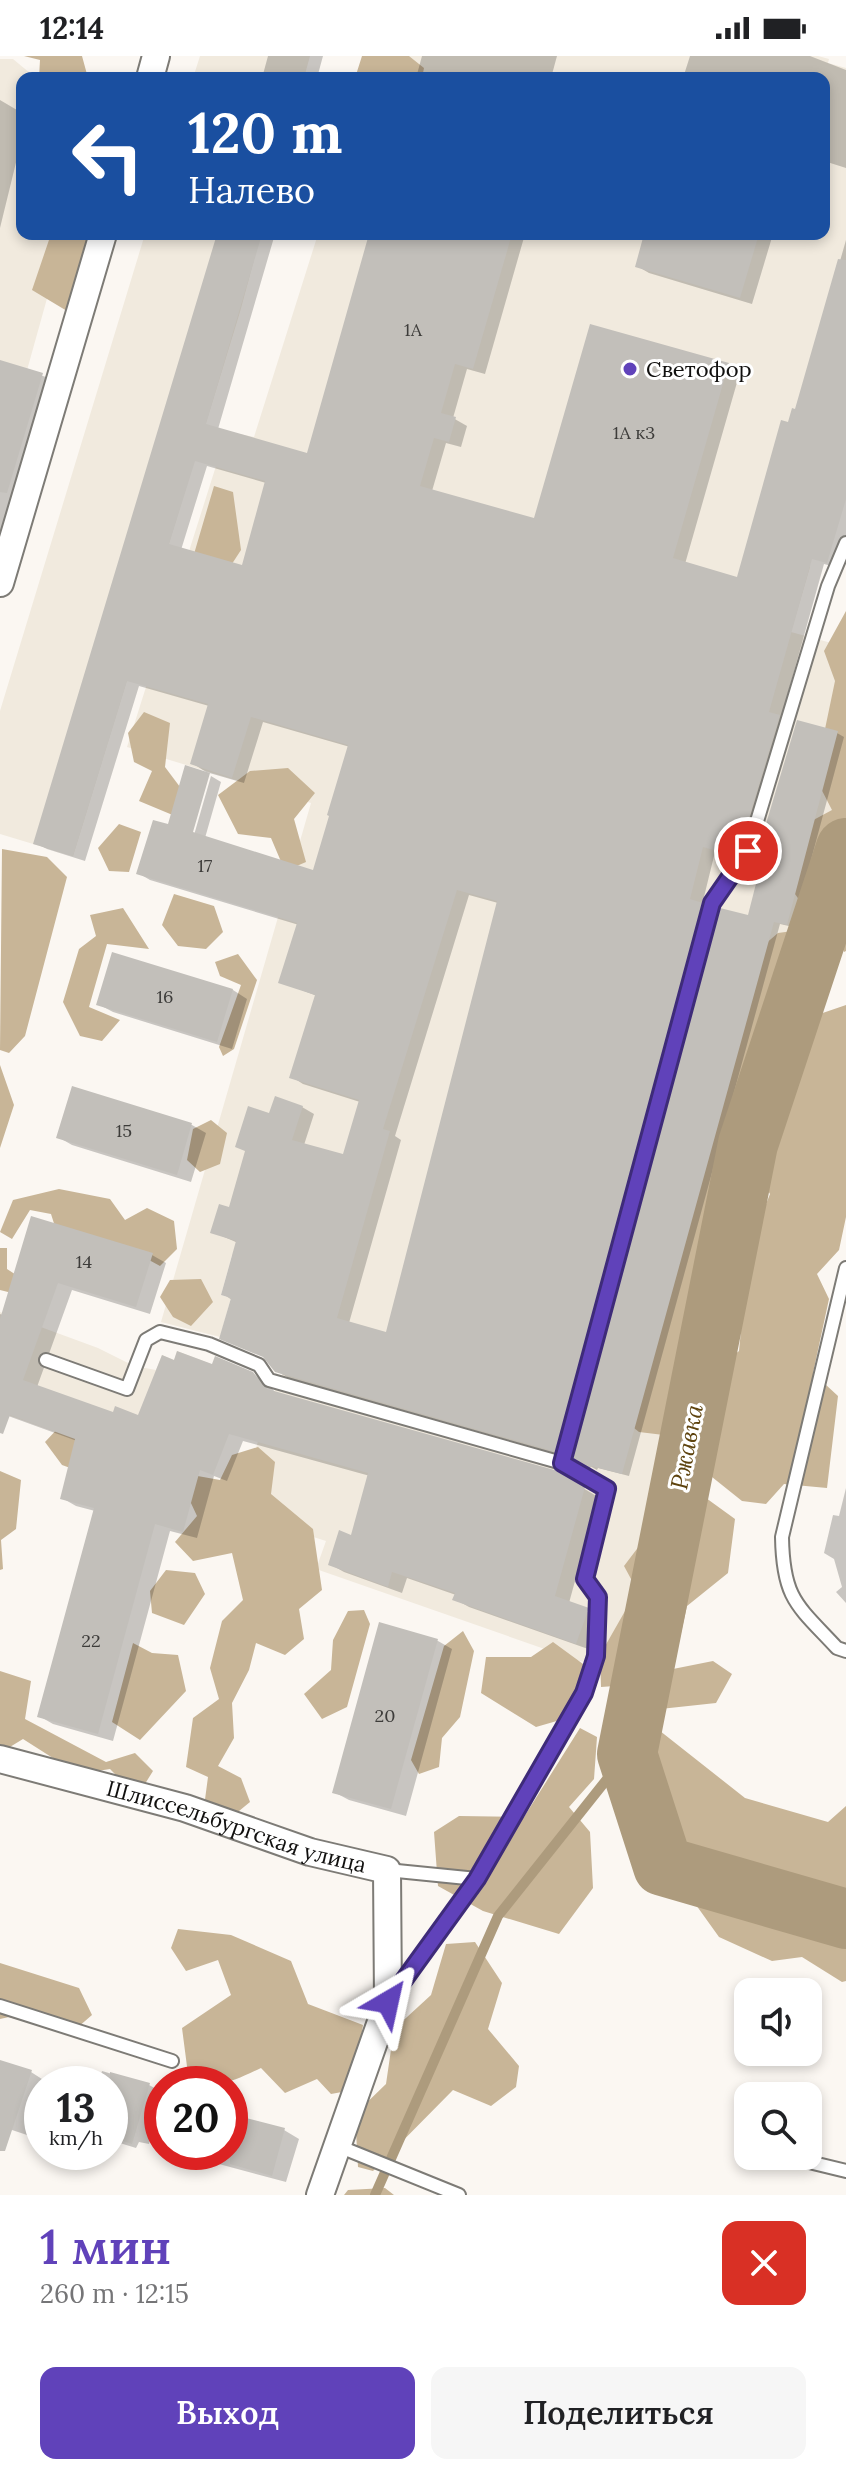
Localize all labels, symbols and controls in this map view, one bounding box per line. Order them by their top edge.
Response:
text: 12:14 [40,9,104,47]
text: 120 m [188,97,342,168]
icon: left [56,104,160,208]
text: Налево [188,167,315,213]
house number: 1А [404,318,423,341]
place label: Светофор [646,355,752,383]
marker: Светофор [621,360,639,378]
house number: 1А к3 [613,421,655,444]
pin [714,817,782,885]
icon: arrive [726,829,770,873]
house number: 17 [198,854,212,877]
house number: 16 [157,985,173,1008]
house number: 15 [116,1119,132,1142]
house number: 14 [76,1250,92,1273]
water label: Ржавка [663,1401,710,1492]
house number: 22 [81,1629,101,1652]
house number: 20 [375,1704,395,1727]
street label: Шлиссельбургская улица [103,1774,369,1879]
position arrow [346,1960,430,2044]
map controls [734,1978,822,2170]
button: sound [734,1978,822,2066]
speed limit sign: 20 [144,2066,248,2170]
text: 13 [57,2082,95,2133]
button: search [734,2082,822,2170]
text: km/h [49,2125,103,2150]
text: 1 мин [40,2216,171,2277]
button: close [722,2221,806,2305]
text: 260 m · 12:15 [40,2277,189,2310]
button: Выход [40,2367,415,2459]
button: Поделиться [431,2367,806,2459]

